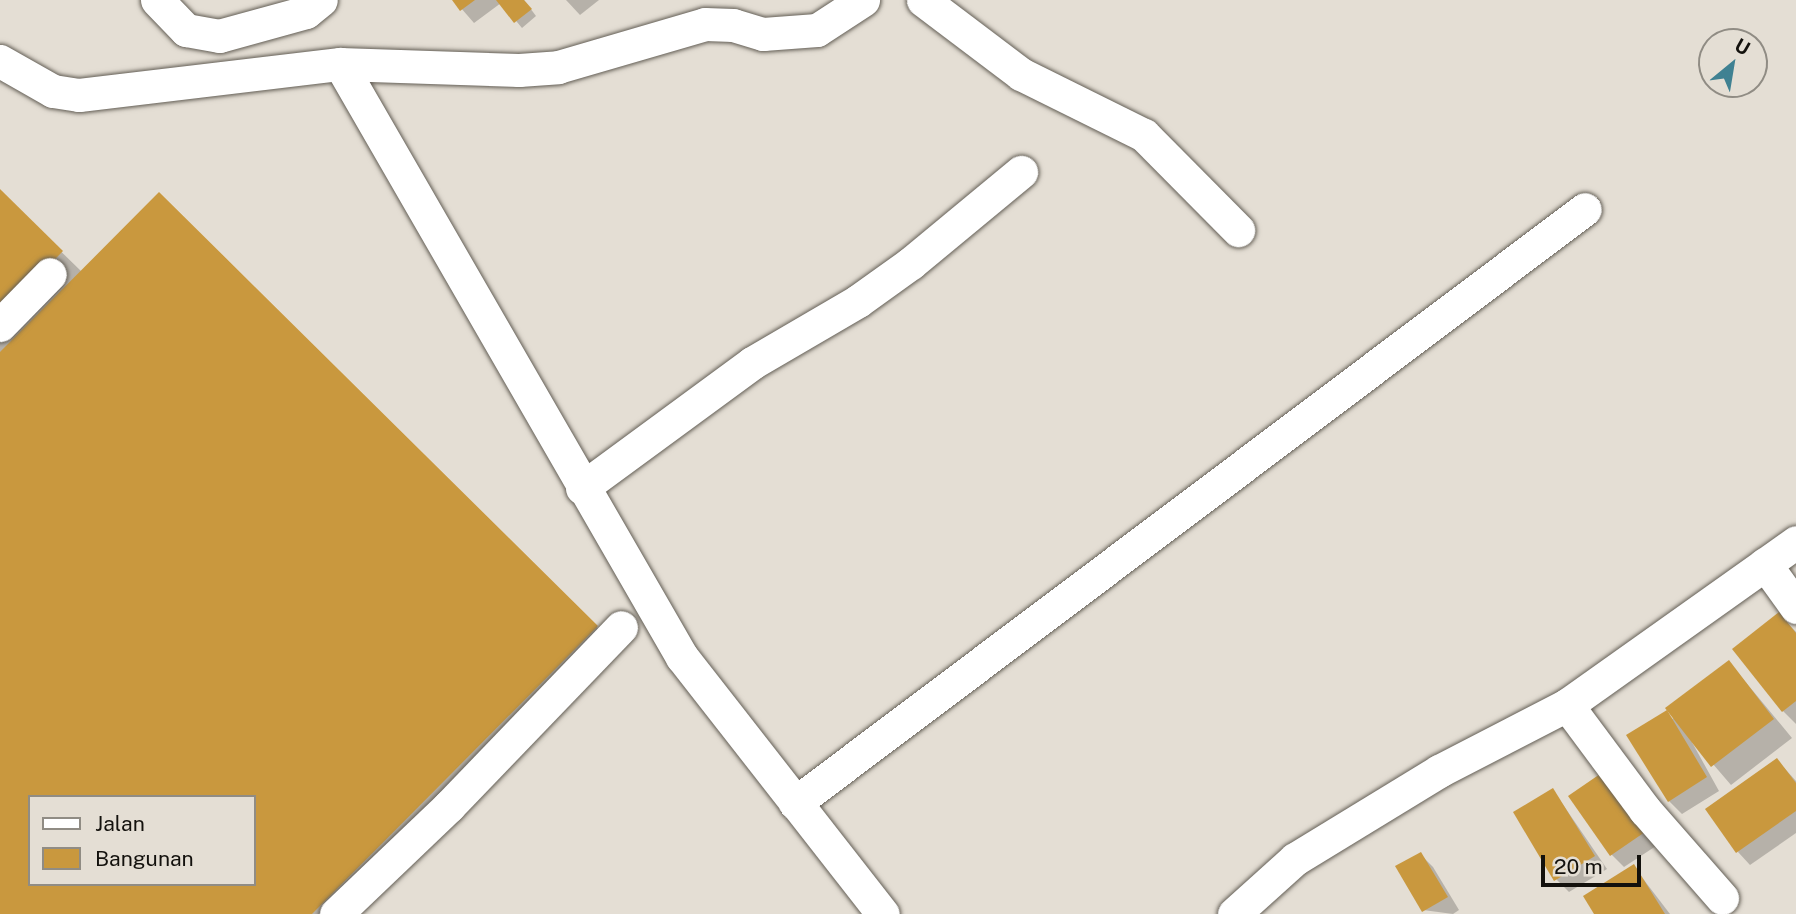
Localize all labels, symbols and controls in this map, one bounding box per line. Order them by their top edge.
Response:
north arrow [1698,28,1768,98]
text: U [1731,34,1754,60]
legend [28,795,256,886]
text: Jalan [95,811,145,836]
scale bar [1544,841,1644,885]
text: Bangunan [95,846,194,871]
text: 20 m [1554,854,1603,879]

